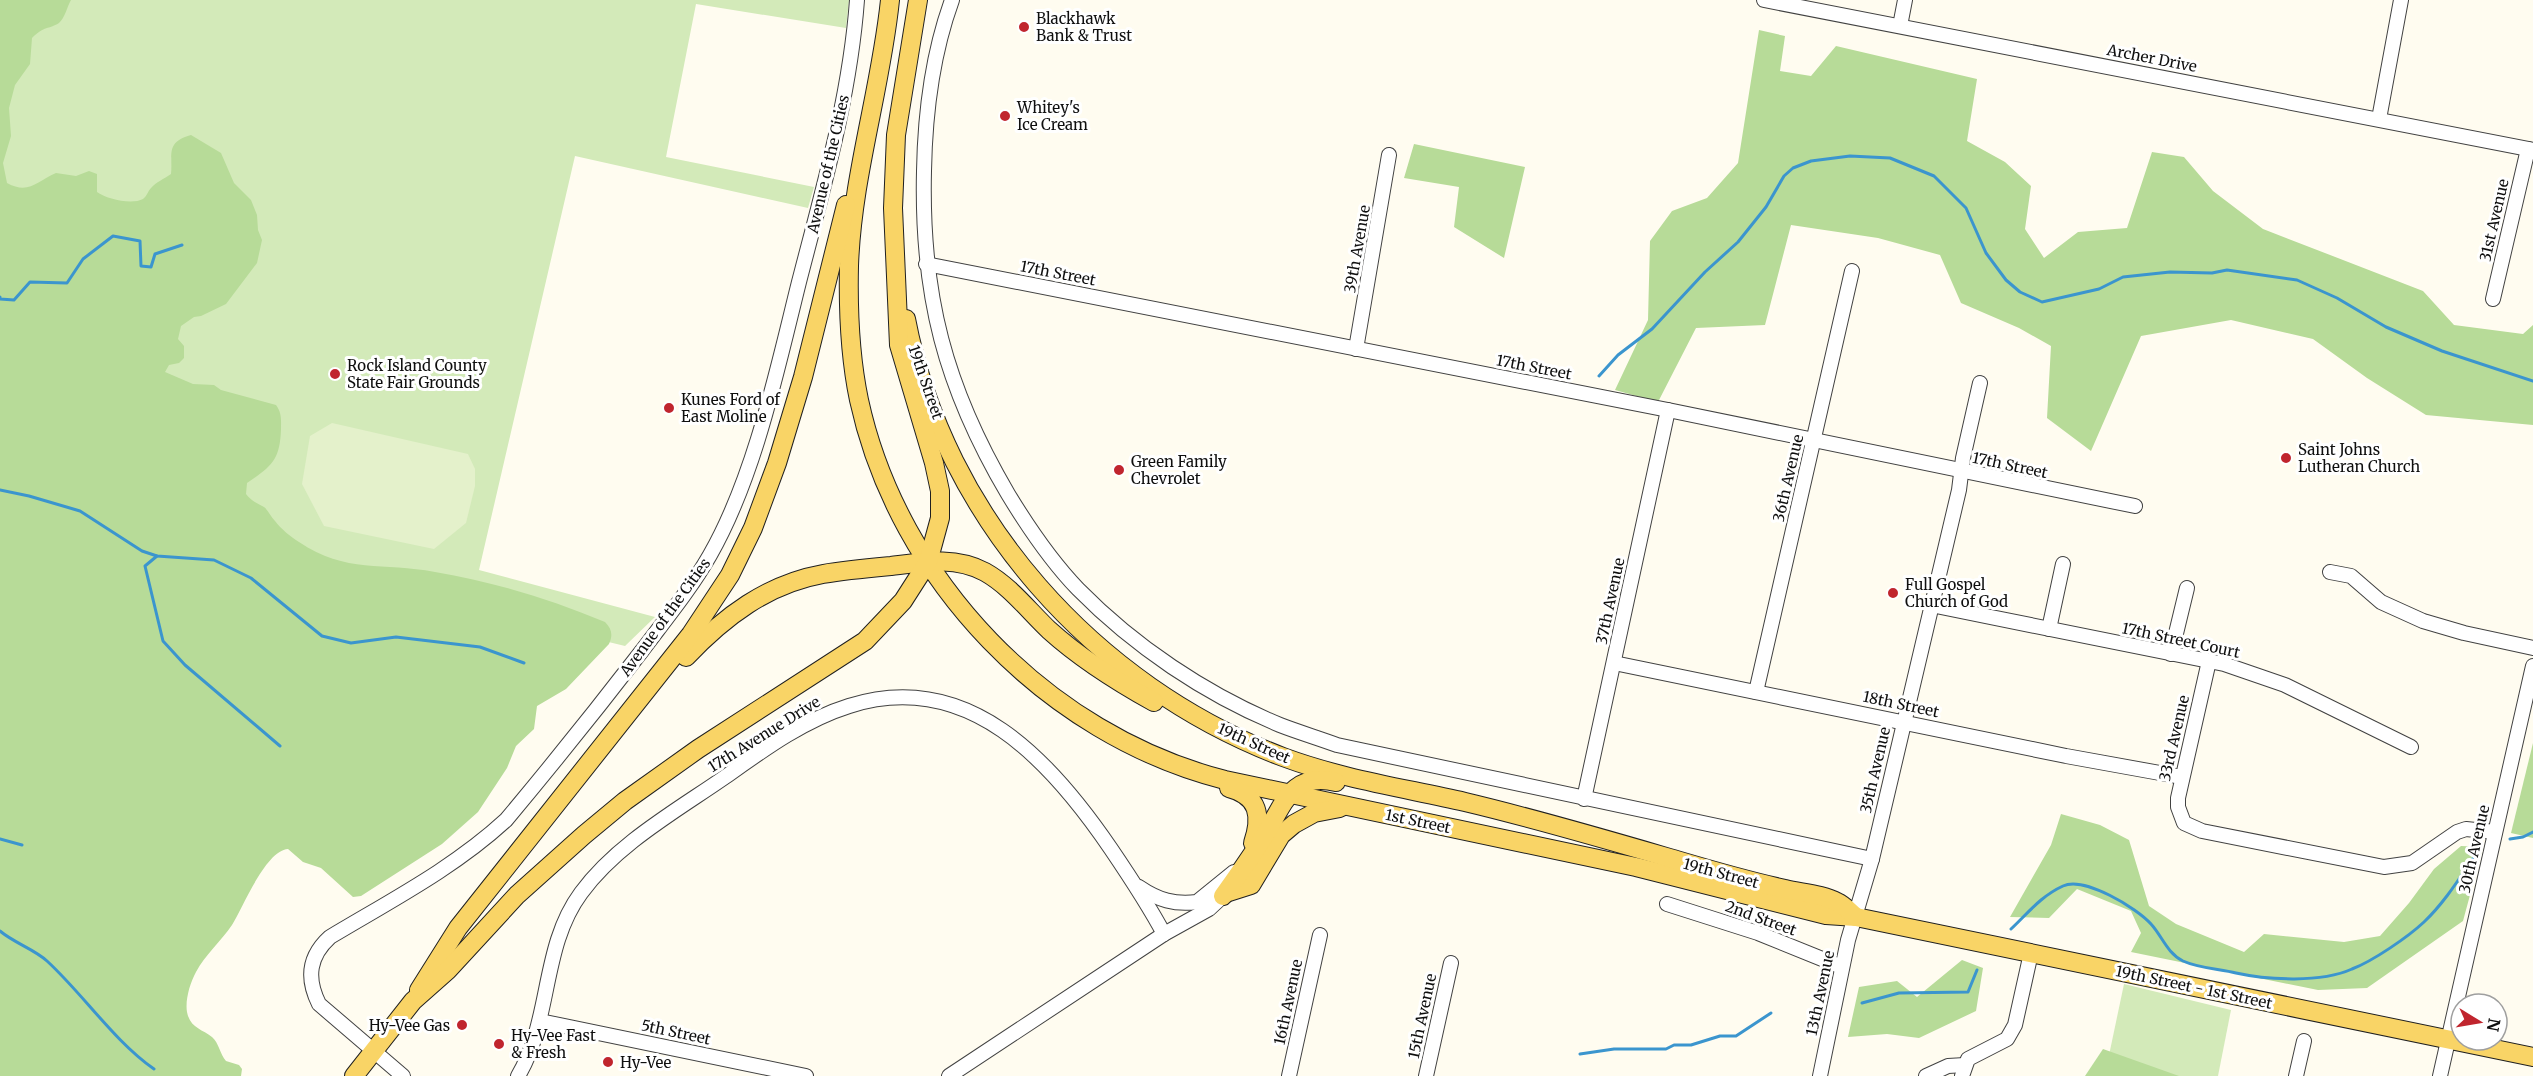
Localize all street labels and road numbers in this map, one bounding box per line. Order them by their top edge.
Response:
street label: Archer Drive [2104,40,2199,76]
street label: Avenue of the Cities [803,93,853,236]
street label: 31st Avenue [2475,177,2513,263]
street label: 39th Avenue [1340,203,1374,295]
street label: 17th Street [1019,256,1097,290]
street label: 19th Street [904,342,948,422]
street label: 17th Street [1495,350,1573,384]
street label: 36th Avenue [1769,432,1807,524]
street label: 17th Street [1971,448,2049,482]
street label: Avenue of the Cities [615,554,714,681]
street label: 37th Avenue [1592,556,1629,646]
street label: 17th Street Court [2120,618,2242,662]
street label: 18th Street [1861,687,1941,721]
street label: 17th Avenue Drive [704,692,824,776]
street label: 33rd Avenue [2155,693,2193,783]
street label: 19th Street [1215,719,1293,767]
street label: 35th Avenue [1856,725,1894,815]
street label: 30th Avenue [2455,803,2493,895]
street label: 1st Street [1384,805,1453,837]
street label: 19th Street [1681,854,1761,892]
street label: 2nd Street [1723,896,1799,940]
street label: 13th Avenue [1802,948,1838,1037]
street label: 16th Avenue [1270,957,1306,1047]
street label: 19th Street - 1st Street [2114,961,2274,1013]
street label: 15th Avenue [1404,972,1440,1060]
street label: 5th Street [640,1015,713,1049]

